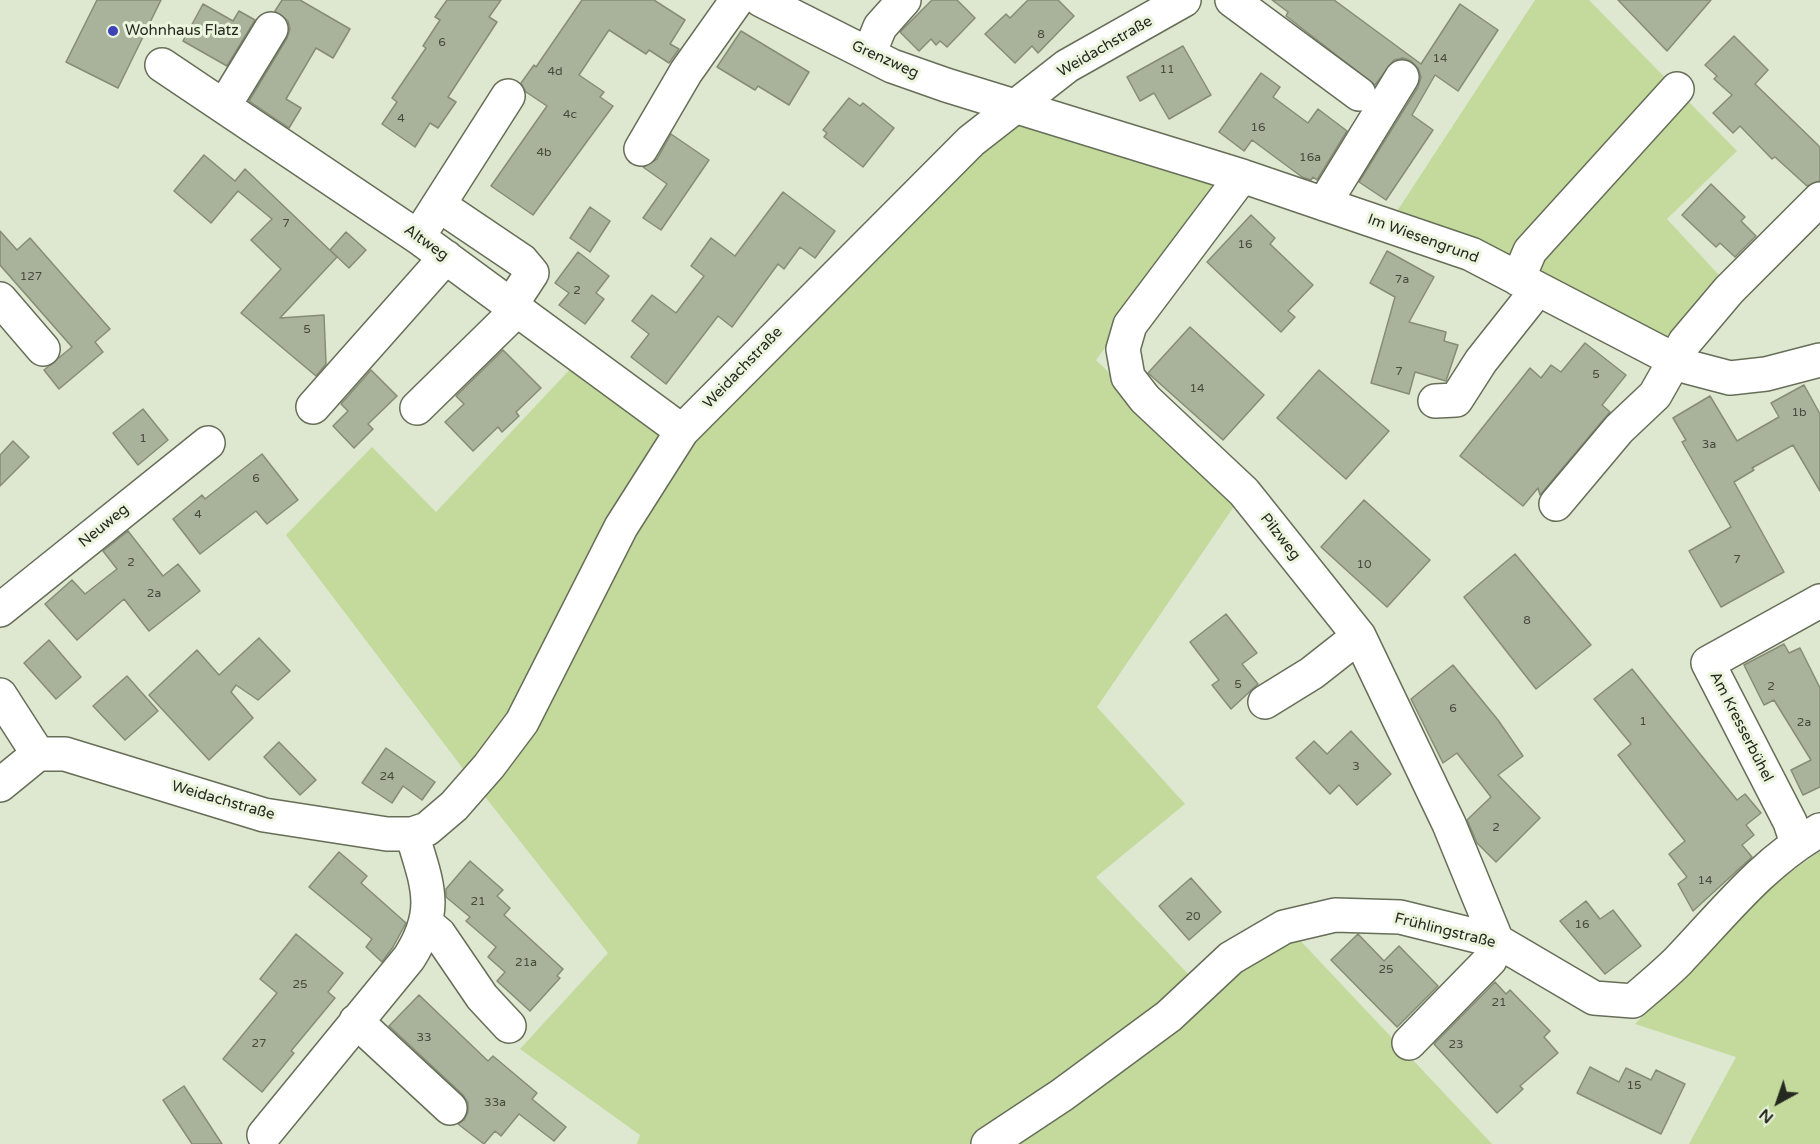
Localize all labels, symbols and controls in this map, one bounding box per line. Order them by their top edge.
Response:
street label: Weidachstraße [1054,13,1156,81]
place label: Wohnhaus Flatz [125,22,239,40]
marker: Wohnhaus Flatz [106,24,120,38]
house number: 8 [1037,28,1045,42]
house number: 6 [438,36,446,50]
street label: Grenzweg [849,37,921,83]
house number: 14 [1432,52,1448,66]
house number: 11 [1159,63,1175,77]
house number: 4d [547,65,563,79]
house number: 4c [563,108,577,122]
house number: 4 [397,112,405,126]
house number: 16 [1250,121,1266,135]
house number: 4b [536,146,552,160]
house number: 16a [1299,151,1321,165]
street label: Im Wiesengrund [1365,211,1481,267]
house number: 7 [282,217,290,231]
street label: Altweg [400,221,452,265]
house number: 16 [1237,238,1253,252]
house number: 127 [20,270,42,284]
house number: 7a [1395,273,1409,287]
house number: 2 [573,284,581,298]
house number: 5 [303,323,311,337]
street label: Weidachstraße [700,323,786,413]
house number: 7 [1395,365,1403,379]
house number: 5 [1592,368,1600,382]
house number: 14 [1189,382,1205,396]
house number: 1b [1791,406,1807,420]
house number: 1 [139,432,147,446]
house number: 3a [1702,438,1716,452]
house number: 6 [252,472,260,486]
street label: Neuweg [75,500,133,552]
house number: 4 [194,508,202,522]
street label: Pilzweg [1256,510,1304,564]
house number: 7 [1733,553,1741,567]
house number: 2 [127,556,135,570]
house number: 10 [1356,558,1372,572]
house number: 2a [147,587,161,601]
house number: 8 [1523,614,1531,628]
street label: Am Kresserbühel [1705,669,1777,785]
house number: 5 [1234,678,1242,692]
house number: 2 [1767,680,1775,694]
house number: 6 [1449,702,1457,716]
house number: 1 [1639,715,1647,729]
house number: 2a [1797,716,1811,730]
house number: 3 [1352,760,1360,774]
house number: 24 [379,770,395,784]
street label: Weidachstraße [169,778,277,824]
house number: 2 [1492,821,1500,835]
house number: 14 [1697,874,1713,888]
house number: 21 [470,895,486,909]
house number: 20 [1185,910,1201,924]
street label: Frühlingstraße [1393,910,1497,952]
house number: 16 [1574,918,1590,932]
house number: 21a [515,956,537,970]
house number: 25 [1378,963,1394,977]
house number: 25 [292,978,308,992]
house number: 21 [1491,996,1507,1010]
house number: 33 [416,1031,432,1045]
house number: 27 [251,1037,267,1051]
house number: 23 [1448,1038,1464,1052]
north arrow [1748,1072,1808,1132]
house number: 15 [1626,1079,1642,1093]
house number: 33a [484,1096,506,1110]
text: N [1755,1104,1778,1128]

